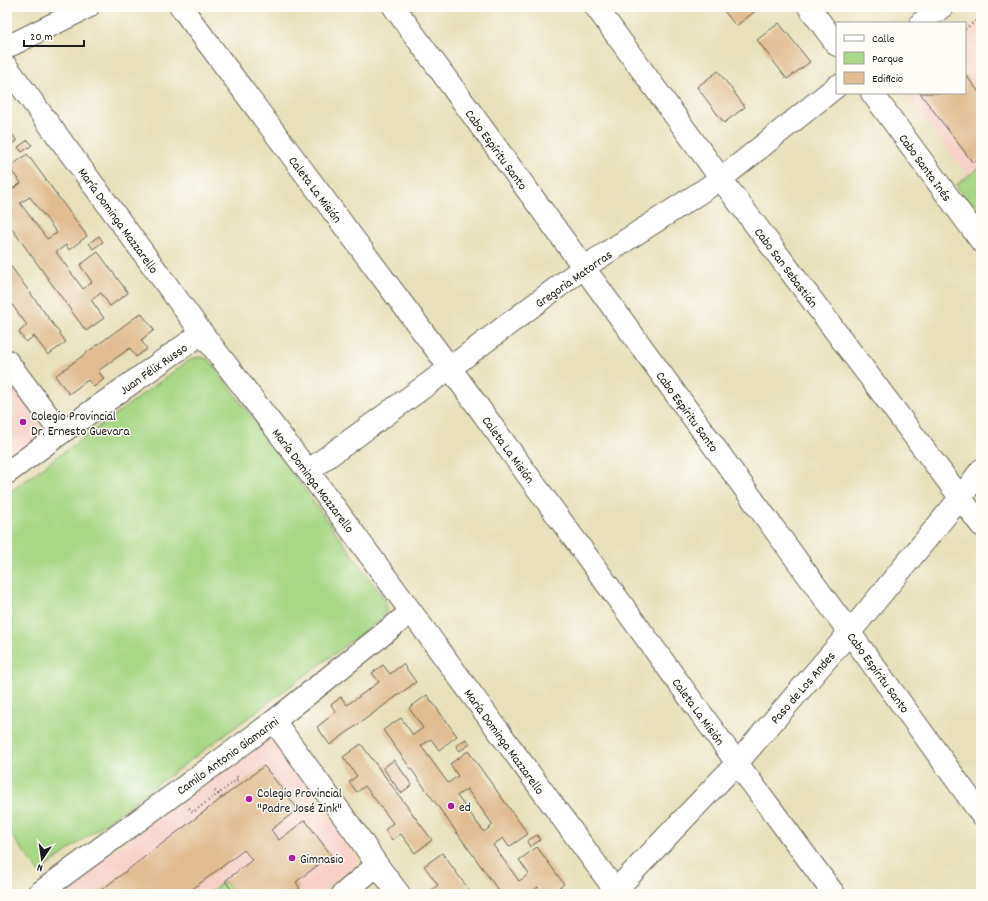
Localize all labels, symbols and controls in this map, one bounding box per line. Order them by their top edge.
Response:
scale bar [24,22,84,48]
legend [836,22,966,94]
text: 20 m [30,29,53,46]
text: Calle [872,31,895,48]
text: Parque [872,51,903,68]
text: Edificio [872,71,903,88]
street label: Cabo Espíritu Santo [459,106,531,195]
street label: Cabo Santa Inés [893,131,955,206]
street label: Caleta La Misión [283,153,345,228]
street label: María Dominga Mazzarello [72,165,162,279]
street label: Cabo San Sebastián [749,224,821,313]
street label: Gregoria Matorras [532,246,617,314]
street label: Juan Félix Russo [117,340,192,400]
street label: Cabo Espíritu Santo [650,368,722,457]
place label: Colegio Provincial Dr. Ernesto Guevara [31,408,130,442]
street label: Caleta La Misión [476,413,538,488]
marker: Colegio Provincial Dr. Ernesto Guevara [18,417,28,427]
street label: María Dominga Mazzarello [266,425,358,538]
street label: Cabo Espíritu Santo [841,629,913,718]
street label: Paso de Los Andes [767,648,841,729]
street label: Caleta La Misión [666,675,728,750]
street label: María Dominga Mazzarello [458,686,548,800]
street label: Camilo Antonio Giamarini [173,713,284,801]
place label: Colegio Provincial "Padre José Zink" [257,785,342,819]
marker: Colegio Provincial "Padre José Zink" [244,794,254,804]
place label: ed [459,799,471,818]
marker: ed [446,801,456,811]
north arrow [22,839,62,879]
place label: Gimnasio [300,851,344,870]
marker: Gimnasio [287,853,297,863]
text: N [35,858,45,875]

